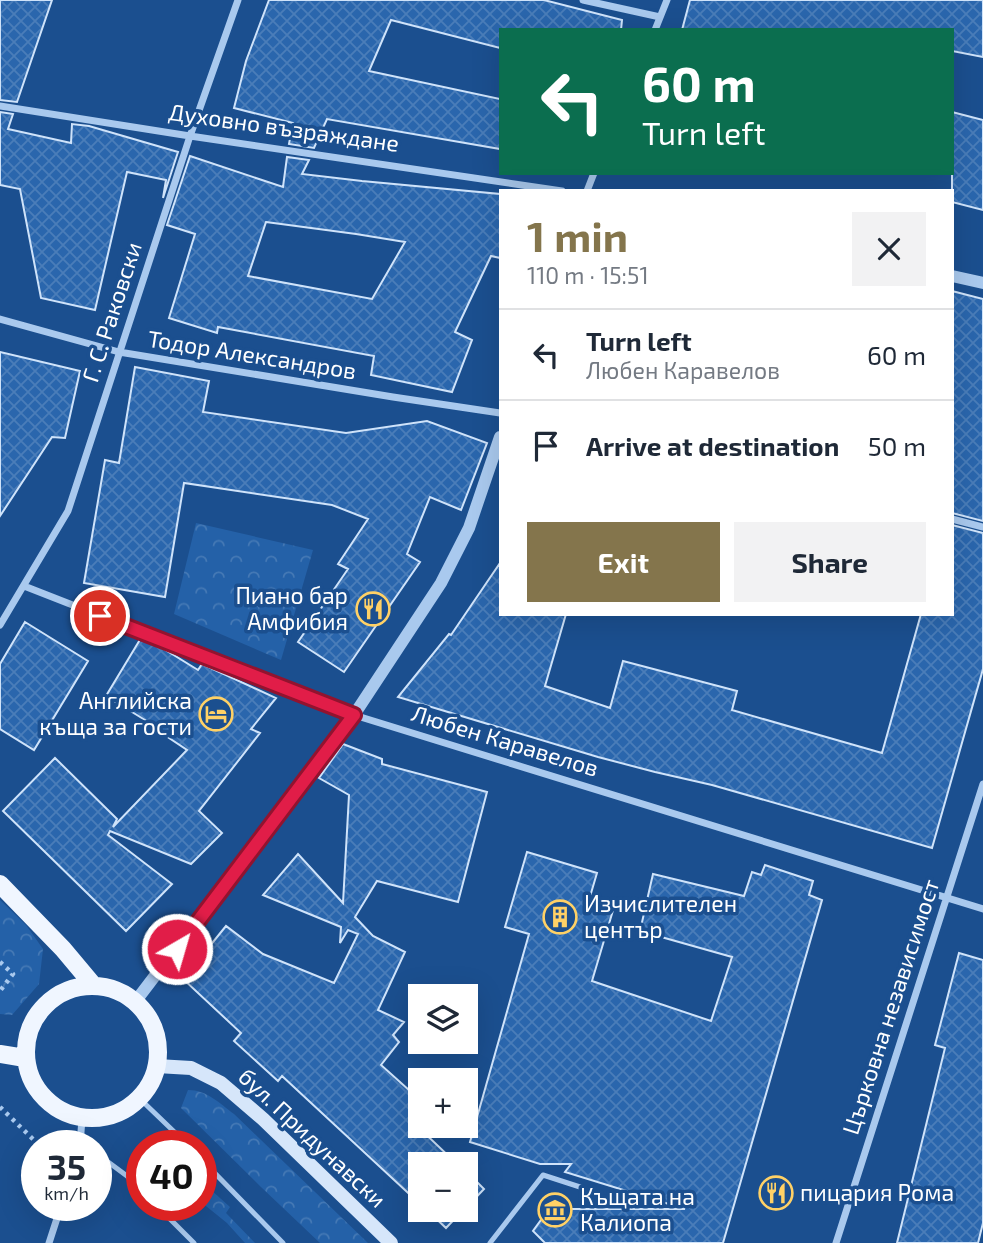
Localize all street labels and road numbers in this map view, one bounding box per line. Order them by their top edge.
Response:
street label: Духовно възраждане [167,97,401,158]
street label: Г. С. Раковски [75,238,147,385]
street label: Тодор Александров [146,324,358,384]
street label: Любен Каравелов [408,698,602,782]
street label: Църковна независимост [836,875,945,1138]
street label: бул. Придунавски [232,1062,392,1214]

